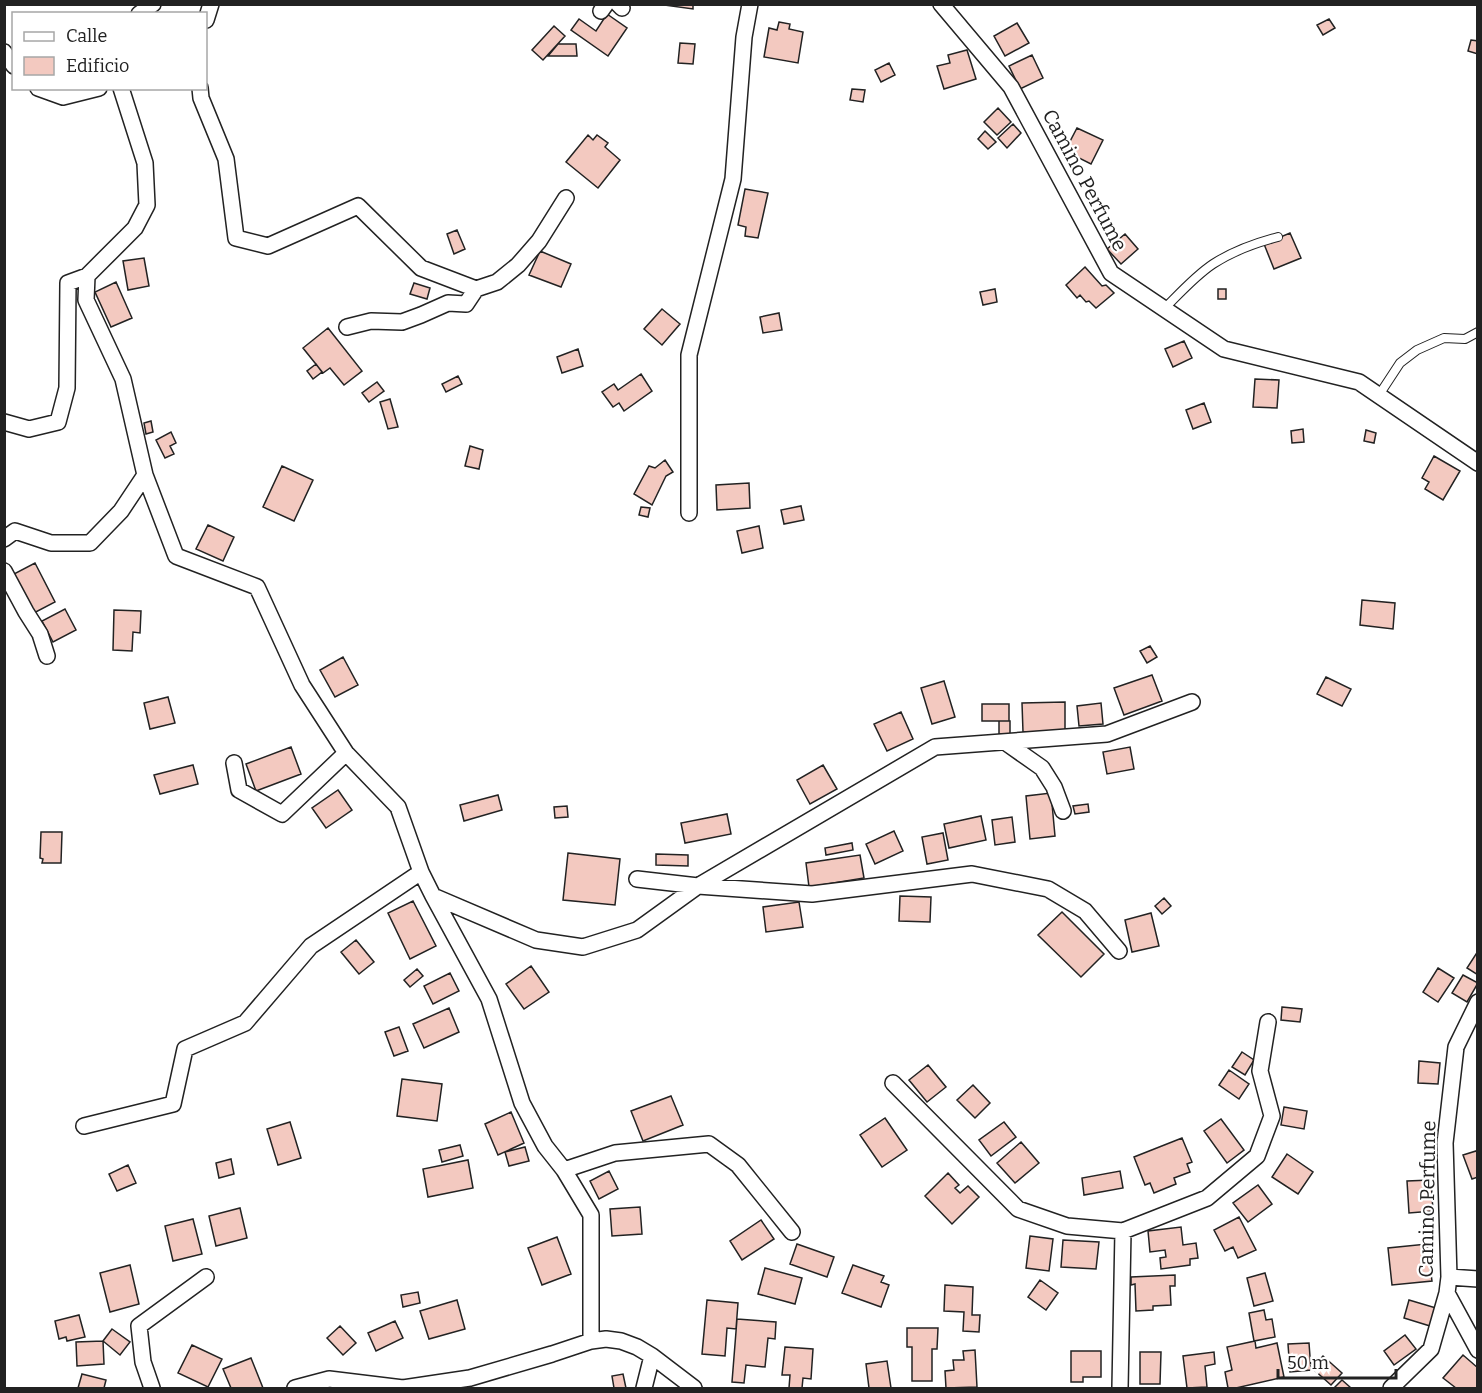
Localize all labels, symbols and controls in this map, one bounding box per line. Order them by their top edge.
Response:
legend [12,12,207,90]
text: Calle [66,25,107,47]
text: Edificio [66,55,129,77]
street label: Camino Perfume [1038,105,1132,255]
street label: Camino Perfume [1414,1120,1440,1278]
scale bar [1278,1342,1396,1380]
text: 50 m [1287,1352,1329,1374]

